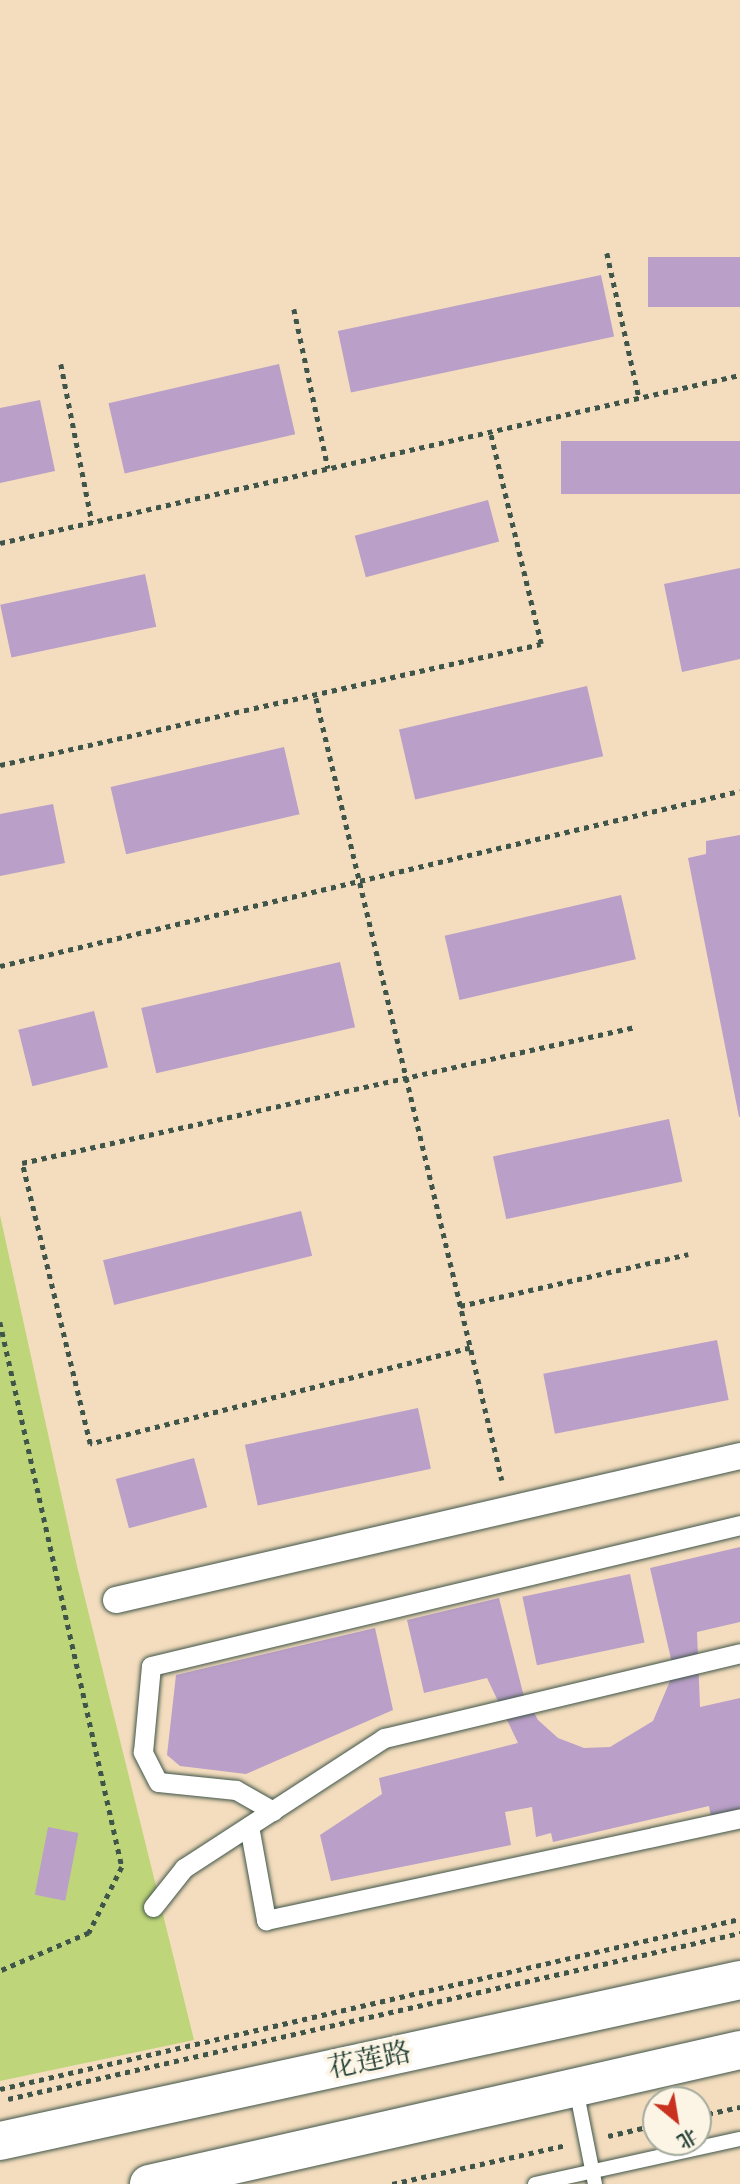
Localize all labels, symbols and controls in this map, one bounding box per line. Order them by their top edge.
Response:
street label: 花莲路 [325,2037,415,2087]
north arrow [642,2086,712,2156]
text: 北 [672,2122,701,2153]

